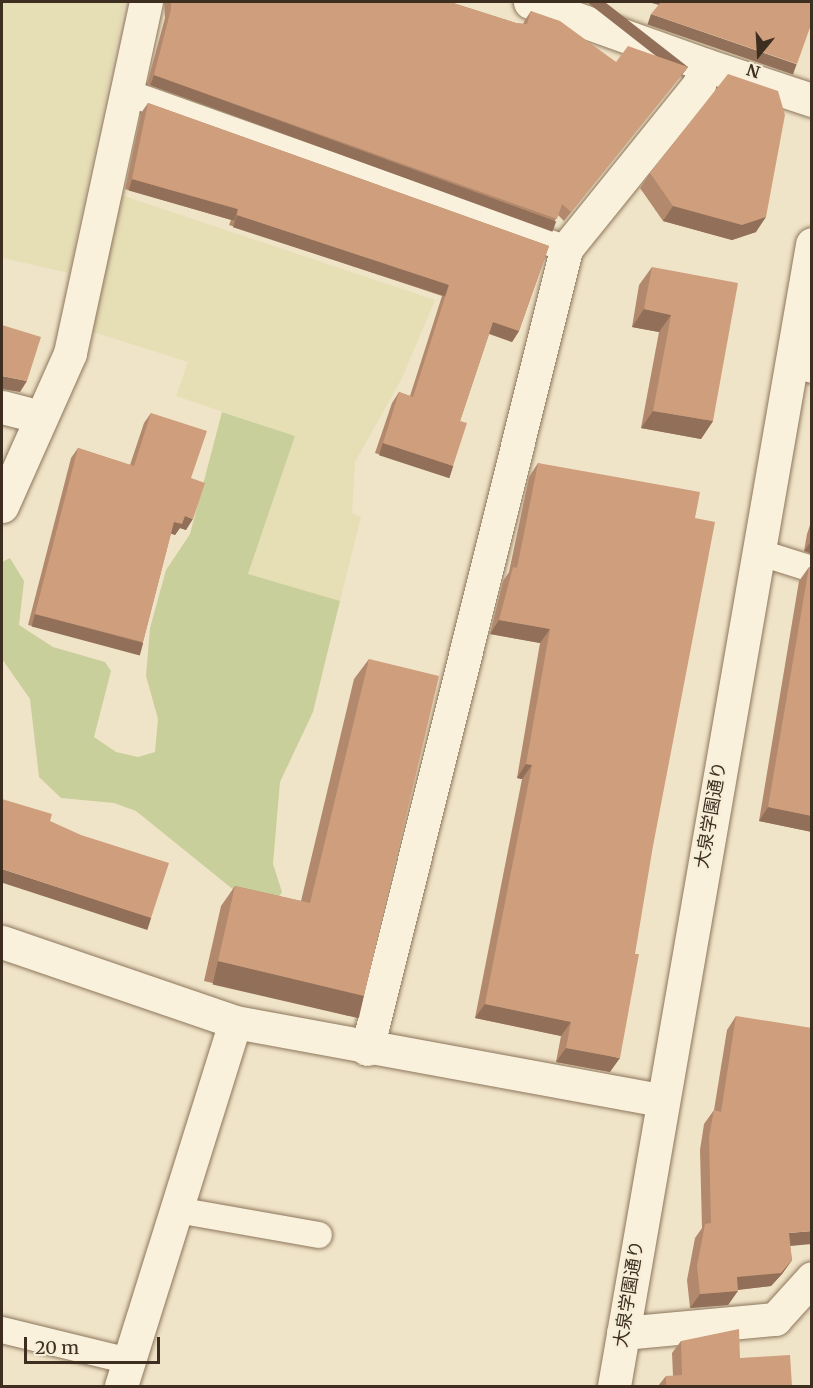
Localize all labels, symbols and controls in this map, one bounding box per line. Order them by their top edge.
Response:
north arrow [729,24,789,84]
text: N [744,60,763,83]
street label: 大泉学園通り [691,760,731,870]
street label: 大泉学園通り [610,1239,648,1349]
scale bar [27,1325,164,1363]
text: 20 m [35,1336,79,1359]

